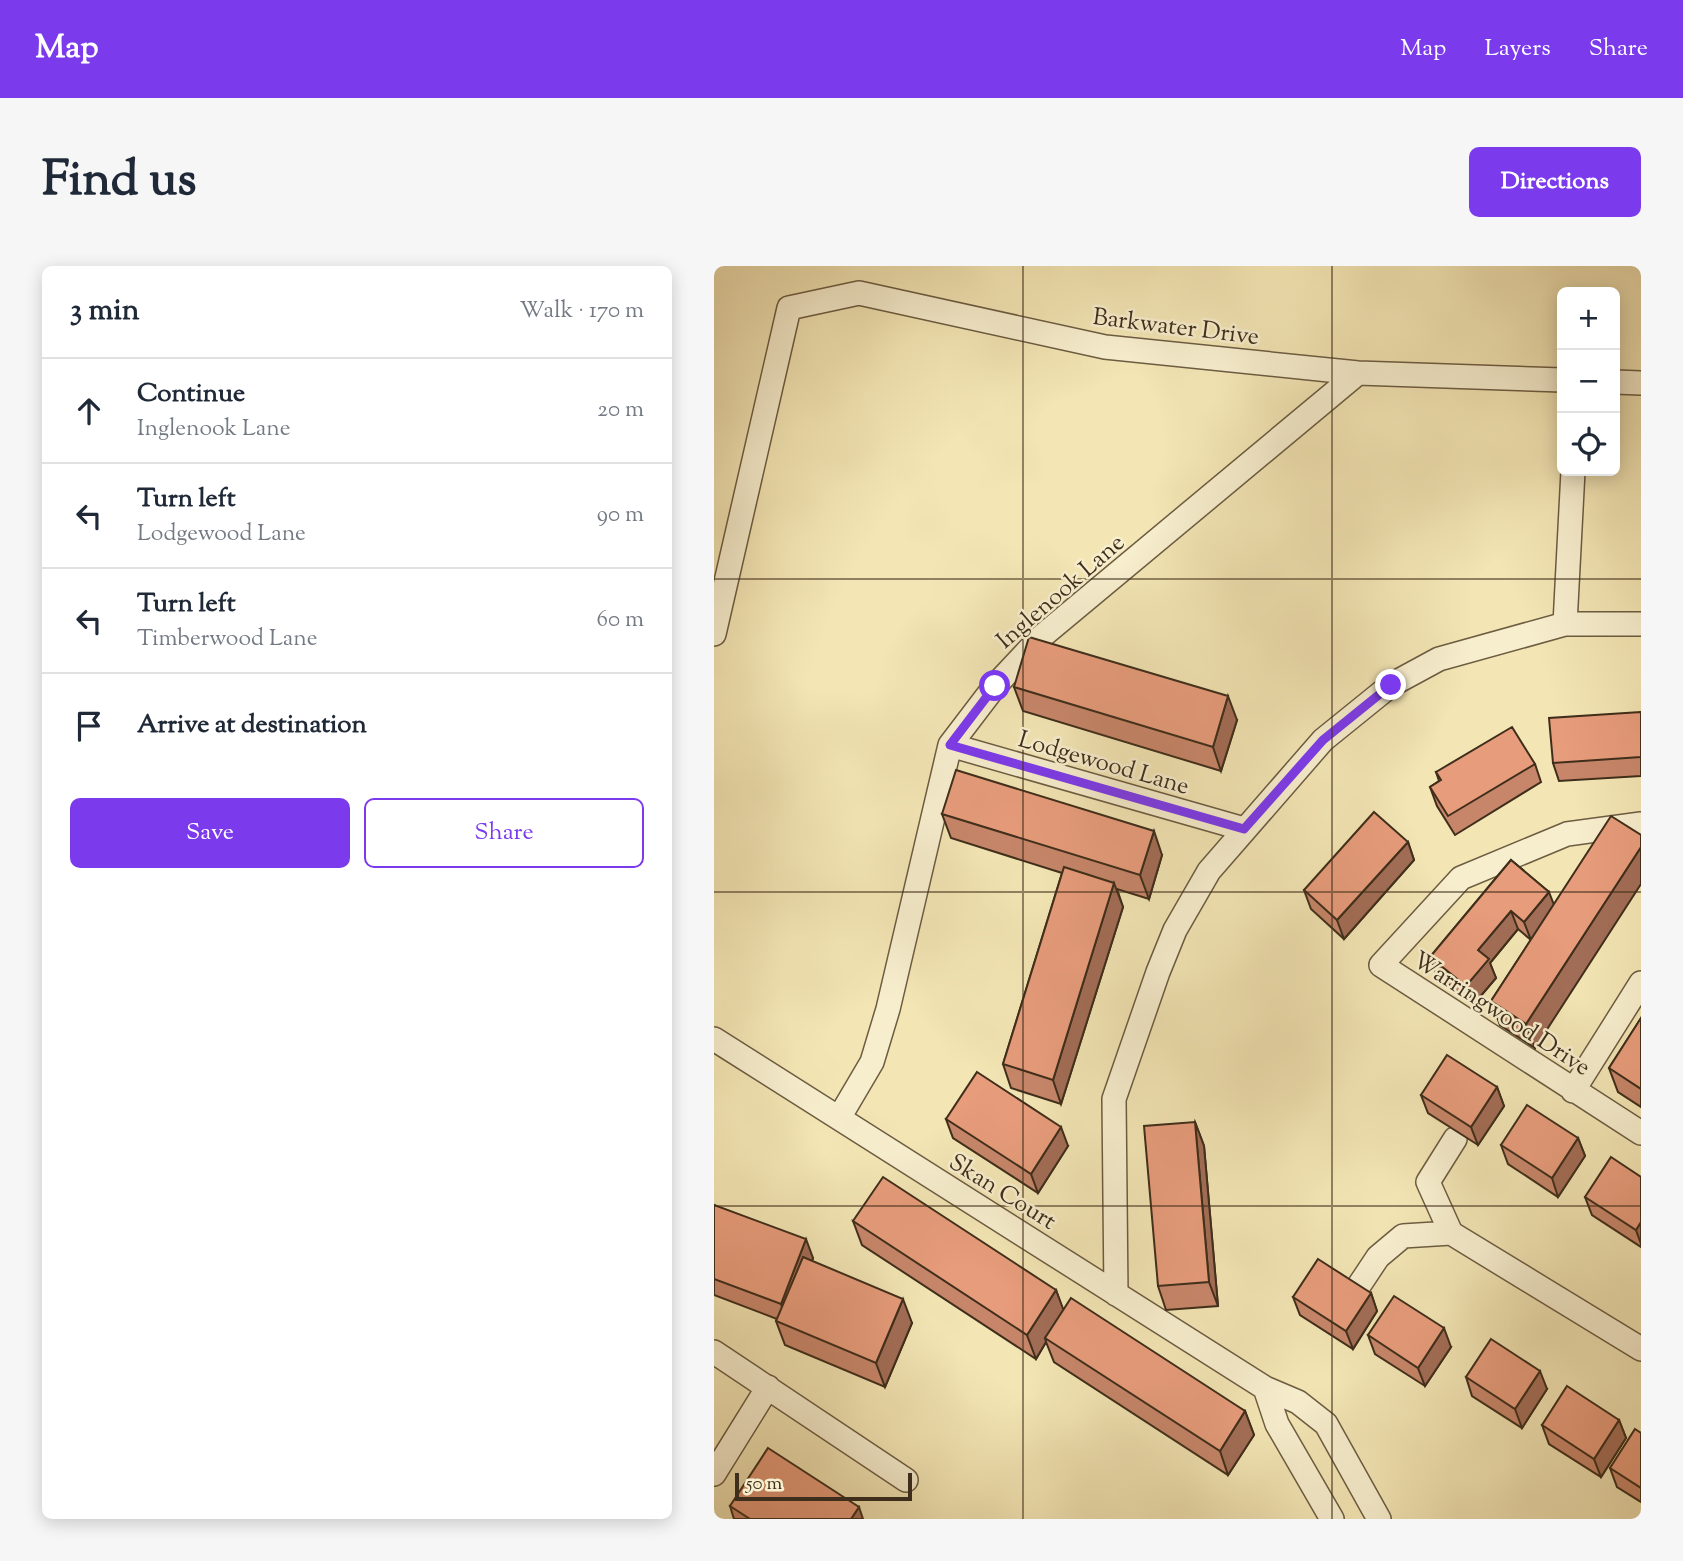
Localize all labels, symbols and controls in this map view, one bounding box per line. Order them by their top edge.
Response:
text: Map [35,25,99,73]
text: Map [1400,32,1446,66]
text: Layers [1484,32,1551,66]
text: Share [1589,32,1648,66]
text: Find us [42,147,196,217]
button: Directions [1469,147,1641,217]
map controls [1557,287,1620,476]
button: + [1557,287,1620,350]
text: 3 min [70,290,140,333]
text: Walk · 170 m [519,295,644,328]
street label: Barkwater Drive [1091,301,1261,355]
button: − [1557,350,1620,413]
text: Continue [137,376,245,413]
icon: ahead [70,392,108,430]
text: 20 m [597,394,644,427]
text: Inglenook Lane [137,413,290,446]
button: locate [1557,413,1620,476]
text: Turn left [137,481,236,518]
icon: left [70,497,108,535]
text: 90 m [597,499,644,532]
text: Lodgewood Lane [137,518,306,551]
street label: Inglenook Lane [990,527,1133,658]
text: Turn left [137,586,236,623]
icon: left [70,602,108,640]
text: 60 m [596,604,644,637]
text: Timberwood Lane [137,623,317,656]
route end [1375,669,1406,700]
route start [979,670,1010,701]
icon: arrive [70,707,108,745]
text: Arrive at destination [137,707,367,744]
street label: Lodgewood Lane [1014,723,1193,805]
button: Save [70,798,350,868]
button: Share [364,798,644,868]
street label: Warringwood Drive [1405,944,1597,1085]
street label: Skan Court [942,1146,1062,1239]
scale bar [735,1470,912,1502]
text: 50 m [746,1471,782,1498]

